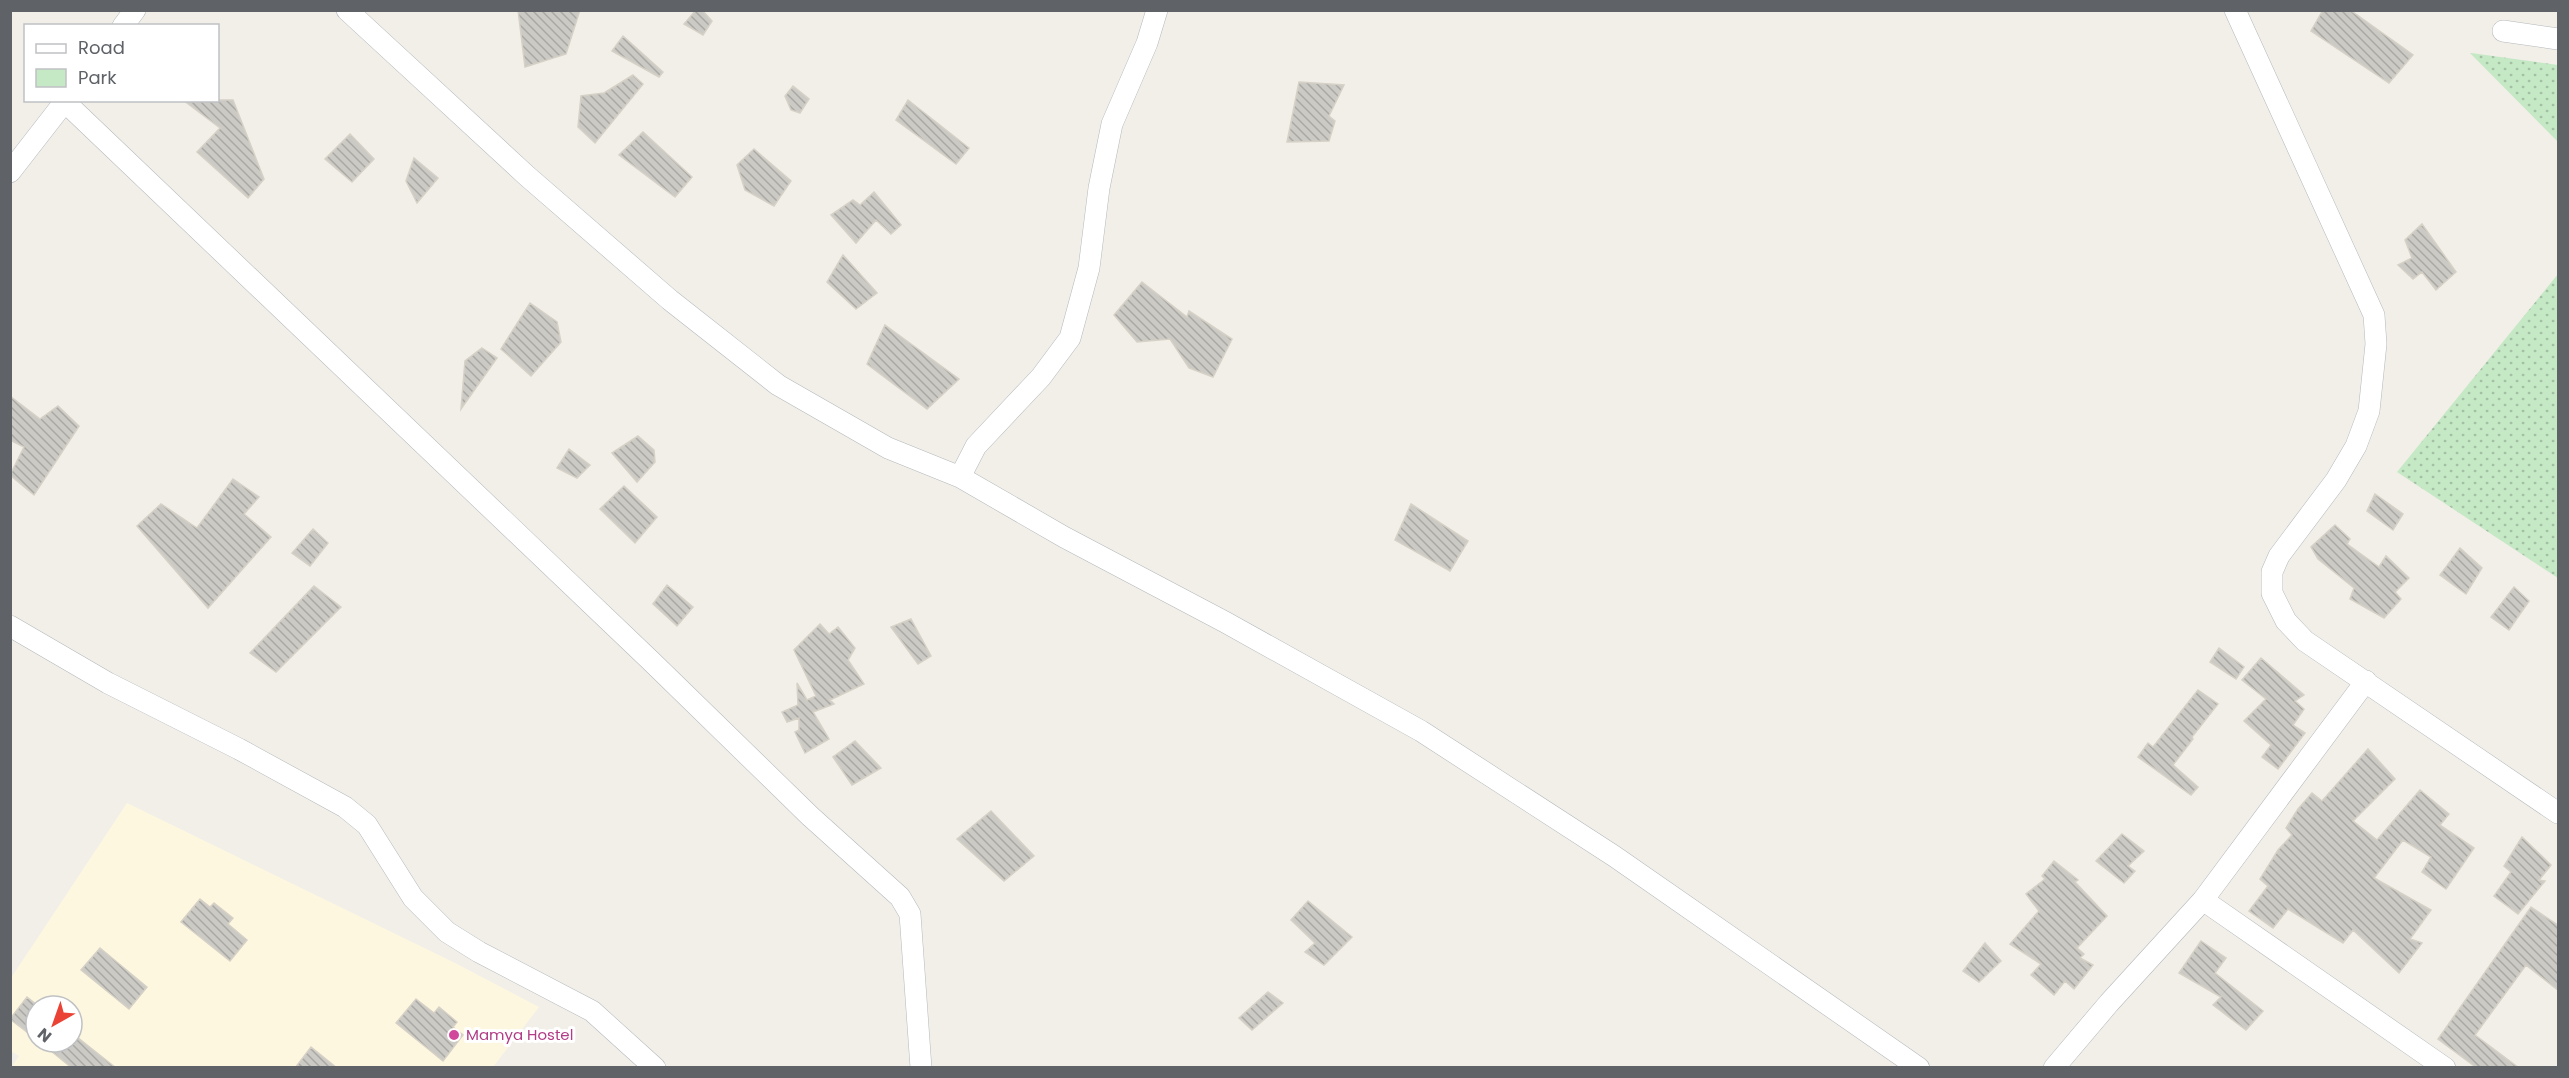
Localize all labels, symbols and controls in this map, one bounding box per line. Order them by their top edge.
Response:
legend [24,24,219,102]
text: Road [78,35,125,60]
text: Park [78,65,117,90]
north arrow [24,994,84,1054]
text: N [33,1022,57,1048]
place label: Mamya Hostel [466,1024,573,1045]
marker: Mamya Hostel [447,1028,461,1042]

